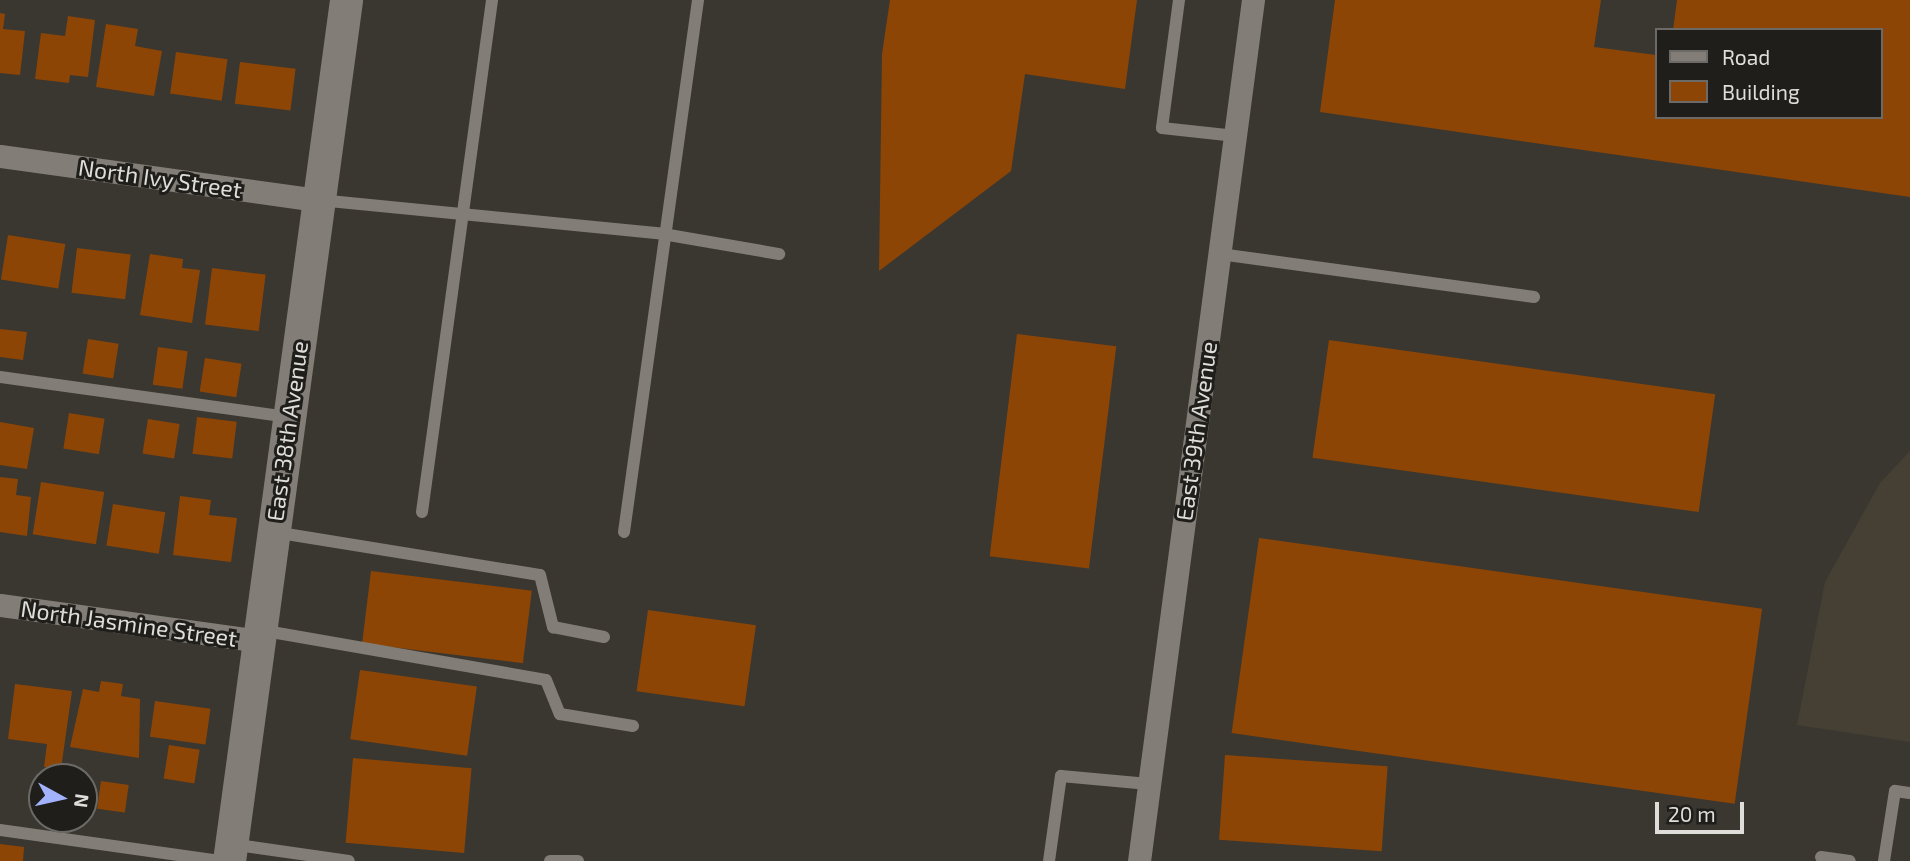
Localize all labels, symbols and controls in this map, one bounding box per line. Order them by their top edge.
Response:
legend [1654,28,1882,119]
text: Road [1722,44,1770,69]
text: Building [1722,79,1800,104]
street label: North Ivy Street [76,153,244,203]
street label: East 38th Avenue [261,339,313,523]
street label: East 39th Avenue [1170,339,1222,523]
street label: North Jasmine Street [19,594,239,652]
north arrow [28,763,98,833]
scale bar [1658,788,1747,832]
text: N [70,792,95,809]
text: 20 m [1668,801,1716,826]

